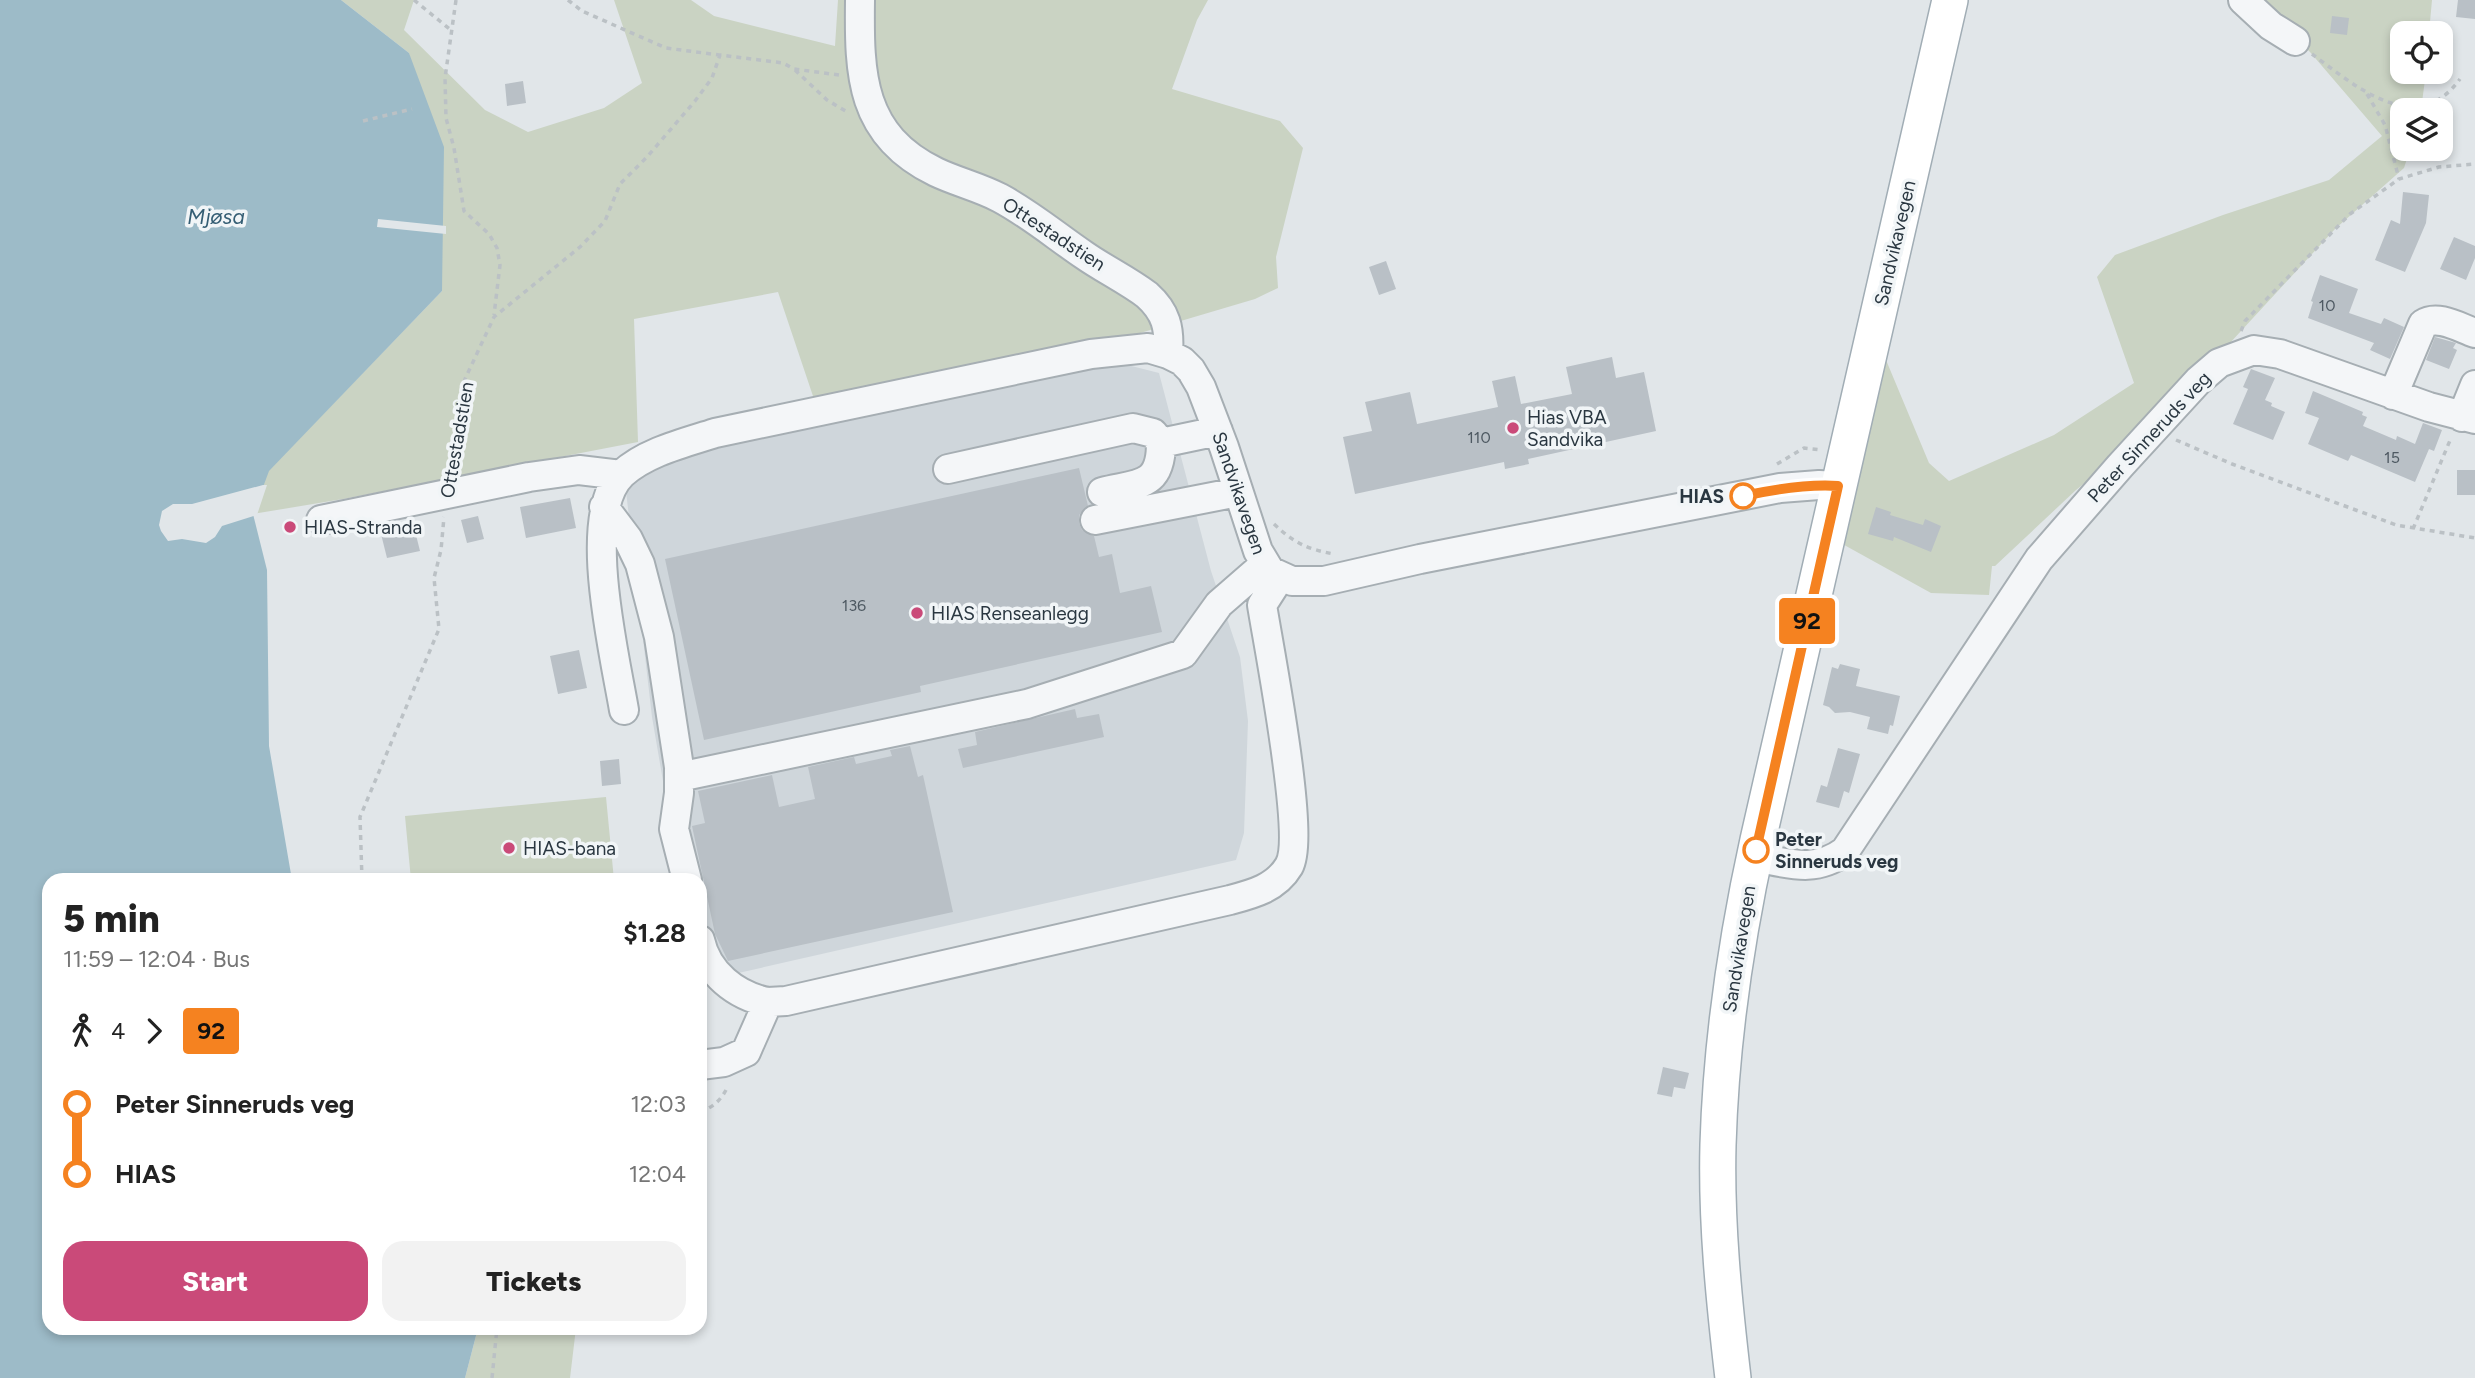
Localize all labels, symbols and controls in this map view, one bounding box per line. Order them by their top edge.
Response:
map controls [2390,21,2453,161]
button: locate [2390,21,2453,84]
button: layers [2390,98,2453,161]
street label: Sandvikavegen [1869,178,1921,308]
street label: Ottestadstien [998,192,1110,276]
water label: Mjøsa [187,204,245,229]
house number: 10 [2319,296,2335,315]
street label: Peter Sinneruds veg [2082,367,2216,507]
street label: Ottestadstien [435,380,479,500]
place label: Hias VBA Sandvika [1527,406,1607,451]
marker: Hias VBA Sandvika [1505,420,1521,436]
house number: 110 [1467,428,1491,447]
street label: Sandvikavegen [1207,429,1271,557]
house number: 15 [2384,448,2400,467]
marker: HIAS [1730,483,1756,509]
place label: HIAS [1679,485,1724,508]
place label: HIAS-Stranda [304,516,422,539]
marker: HIAS-Stranda [282,519,298,535]
house number: 136 [842,596,866,615]
line badge: 92 [1776,598,1839,644]
place label: HIAS Renseanlegg [931,602,1089,625]
marker: HIAS Renseanlegg [909,605,925,621]
text: 92 [1793,606,1821,635]
place label: Peter Sinneruds veg [1775,828,1899,873]
place label: HIAS-bana [523,837,616,860]
marker: Peter Sinneruds veg [1743,837,1769,863]
marker: HIAS-bana [501,840,517,856]
street label: Sandvikavegen [1718,884,1760,1014]
text: 5 min [63,896,160,942]
text: $1.28 [623,917,686,949]
text: 11:59 – 12:04 · Bus [63,945,250,973]
icon: walk [63,1012,101,1050]
icon: forward [135,1012,173,1050]
text: 92 [197,1016,225,1045]
text: 4 [111,1017,125,1045]
text: Peter Sinneruds veg [115,1088,355,1120]
text: 12:03 [631,1090,686,1118]
text: HIAS [115,1158,176,1190]
text: 12:04 [629,1160,686,1188]
button: Start [63,1241,368,1321]
button: Tickets [382,1241,686,1321]

